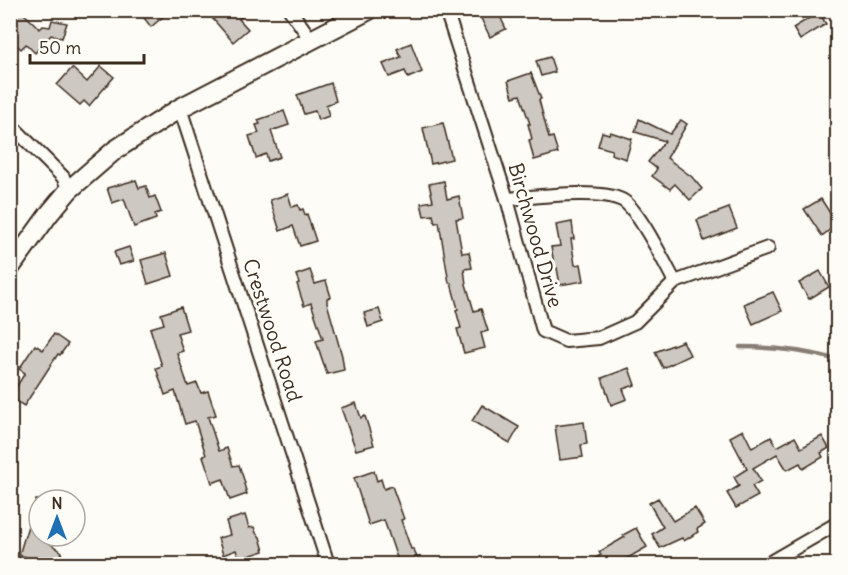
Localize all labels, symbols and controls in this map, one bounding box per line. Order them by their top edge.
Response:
scale bar [30,27,144,65]
text: 50 m [39,36,81,59]
street label: Birchwood Drive [503,160,569,310]
street label: Crestwood Road [238,255,308,405]
north arrow [27,488,87,548]
text: N [51,493,63,513]

